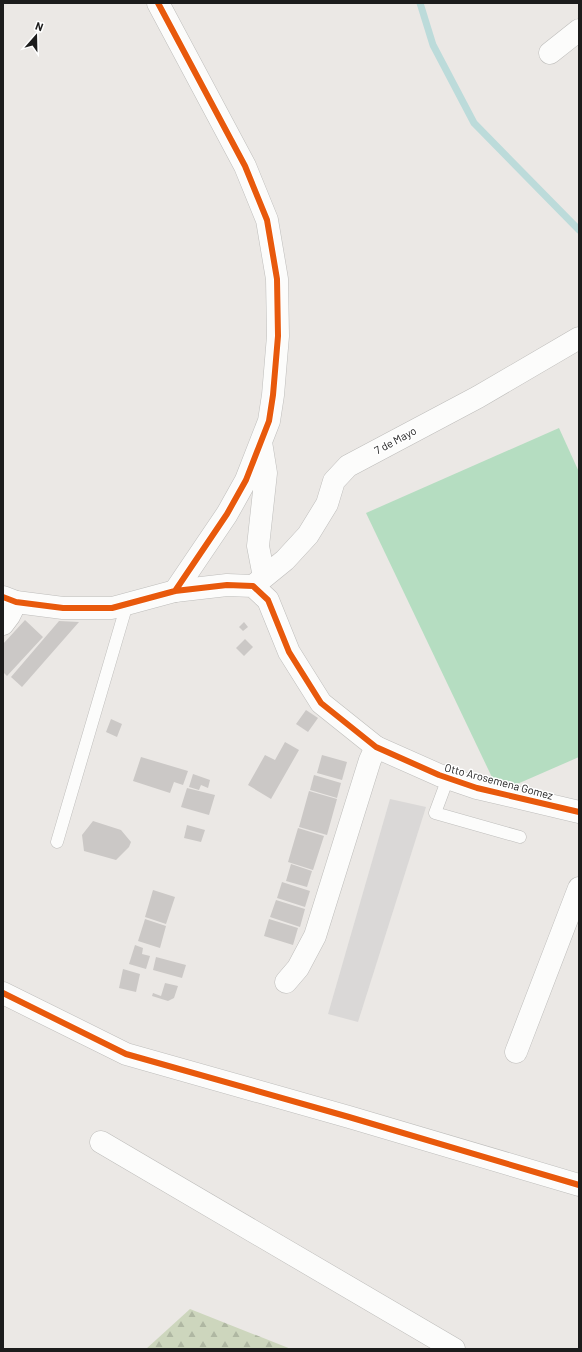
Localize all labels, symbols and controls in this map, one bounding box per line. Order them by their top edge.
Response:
north arrow [16,16,56,56]
text: N [34,19,45,33]
street label: 7 de Mayo [372,424,418,456]
street label: Otto Arosemena Gomez [443,760,555,802]

